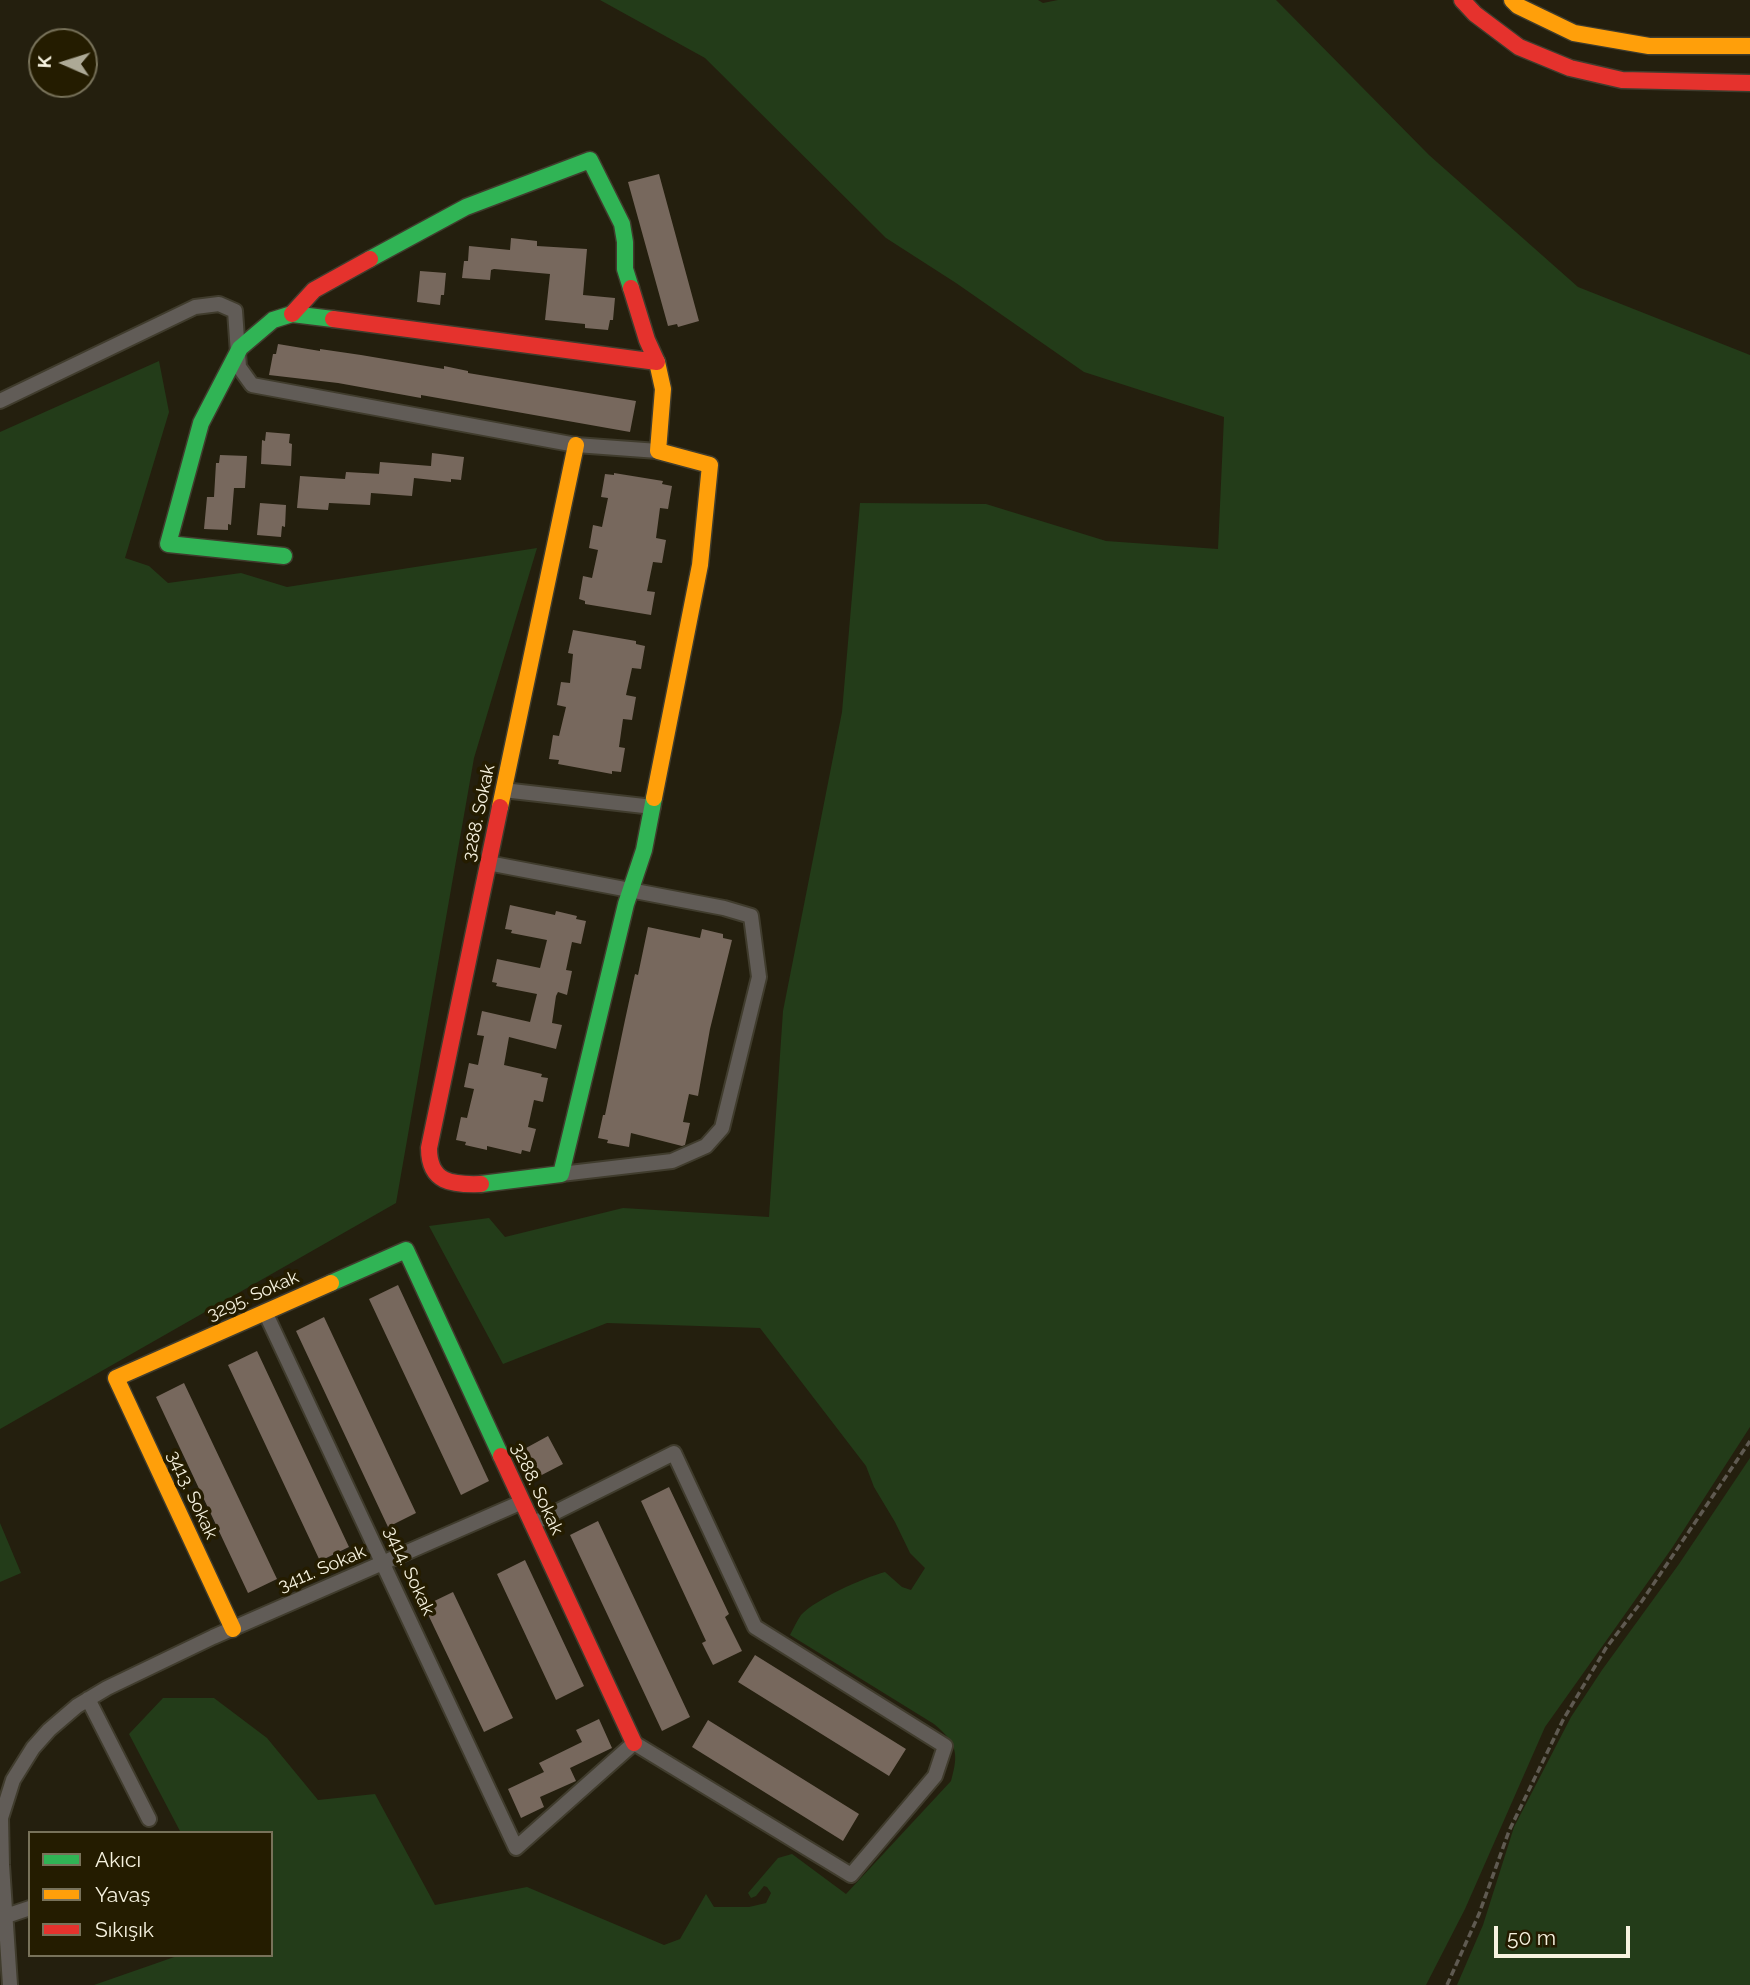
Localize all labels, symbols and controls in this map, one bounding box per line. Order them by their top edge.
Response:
north arrow [28,28,98,98]
text: K [33,55,55,69]
street label: 3288. Sokak [458,762,500,864]
street label: 3295. Sokak [204,1266,302,1326]
street label: 3288. Sokak [506,1440,568,1538]
street label: 3413. Sokak [162,1447,222,1543]
street label: 3414. Sokak [379,1523,439,1619]
street label: 3411. Sokak [275,1541,369,1597]
legend [28,1831,273,1957]
text: Akıcı [95,1847,141,1872]
text: Yavaş [95,1882,150,1907]
scale bar [1498,1912,1634,1956]
text: Sıkışık [95,1917,154,1942]
text: 50 m [1507,1925,1556,1950]

